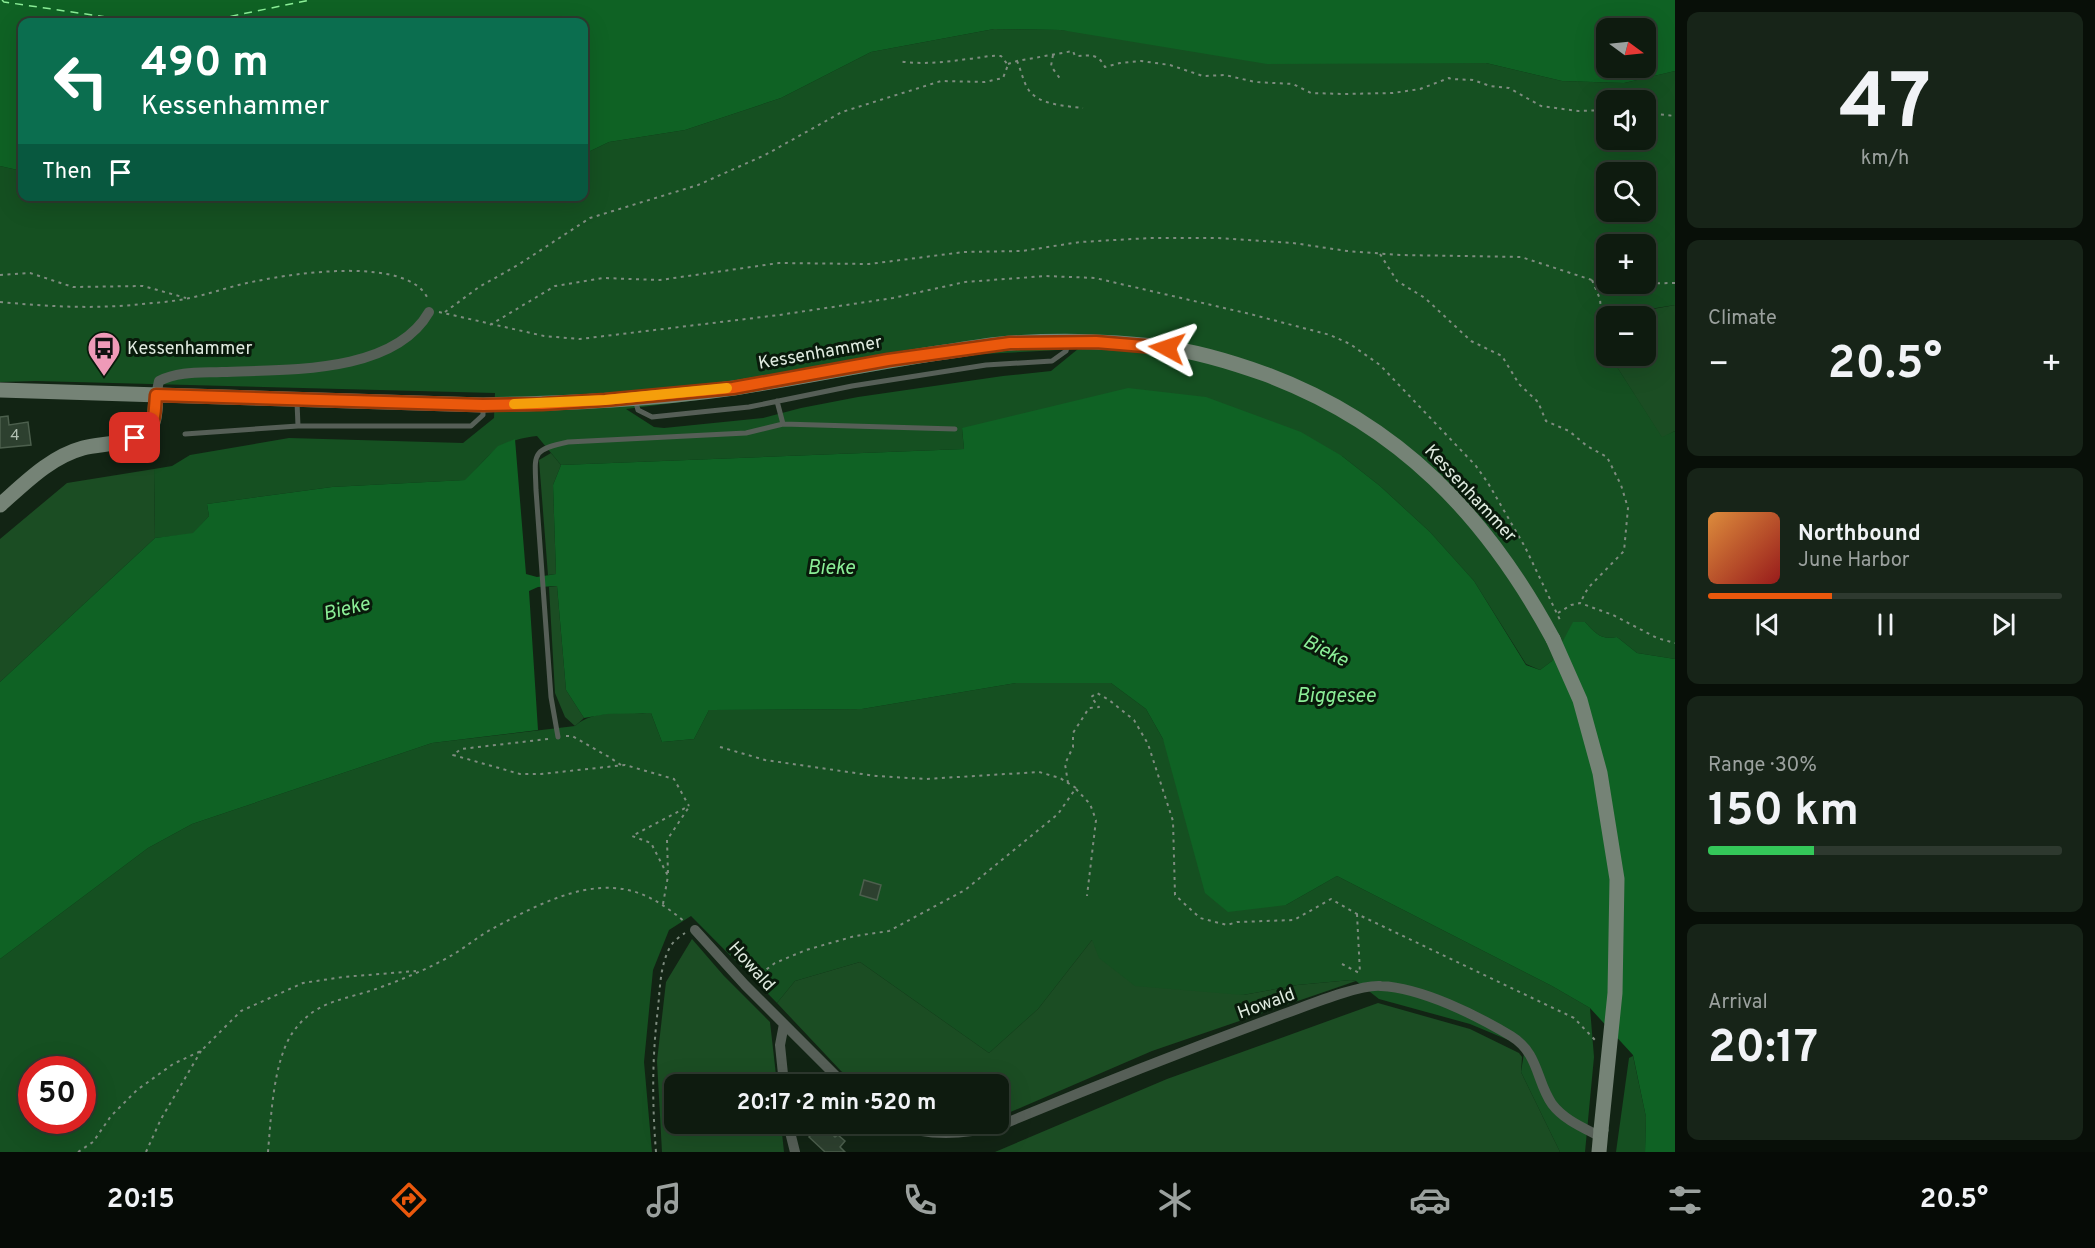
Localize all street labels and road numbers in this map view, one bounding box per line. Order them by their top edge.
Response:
street label: Kessenhammer [756,331,884,376]
street label: Kessenhammer [1419,440,1521,548]
street label: Howald [722,937,779,997]
street label: Howald [1235,983,1298,1025]

